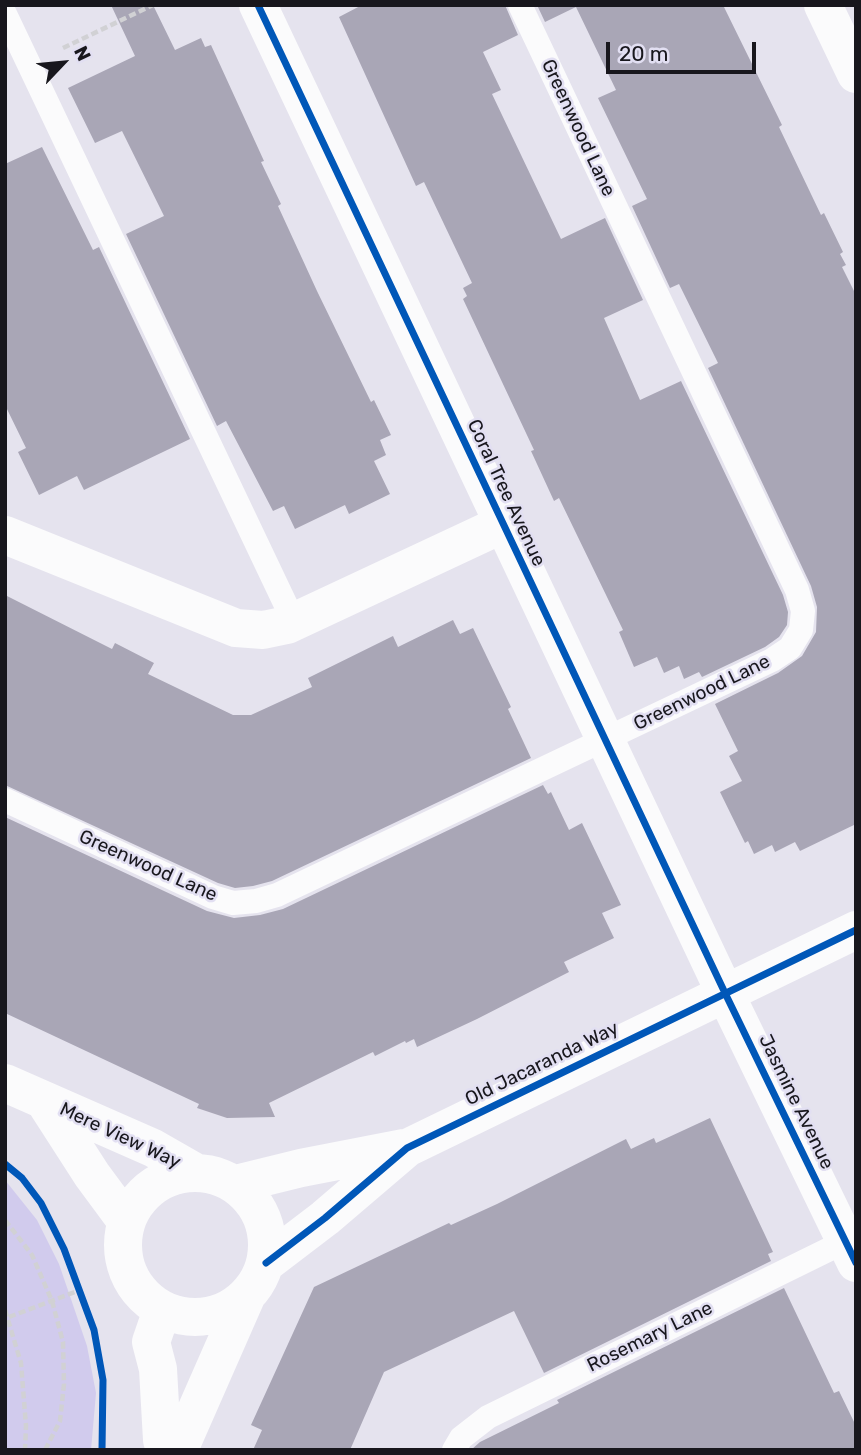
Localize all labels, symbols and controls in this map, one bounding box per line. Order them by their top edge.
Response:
north arrow [28,28,98,98]
scale bar [609,28,760,72]
text: 20 m [619,41,668,66]
text: N [69,42,96,65]
street label: Greenwood Lane [536,56,620,200]
street label: Coral Tree Avenue [462,416,550,570]
street label: Greenwood Lane [630,650,774,736]
street label: Greenwood Lane [75,825,221,907]
street label: Old Jacaranda Way [462,1017,622,1111]
street label: Jasmine Avenue [754,1031,838,1173]
street label: Mere View Way [56,1098,184,1174]
street label: Rosemary Lane [584,1297,716,1377]

